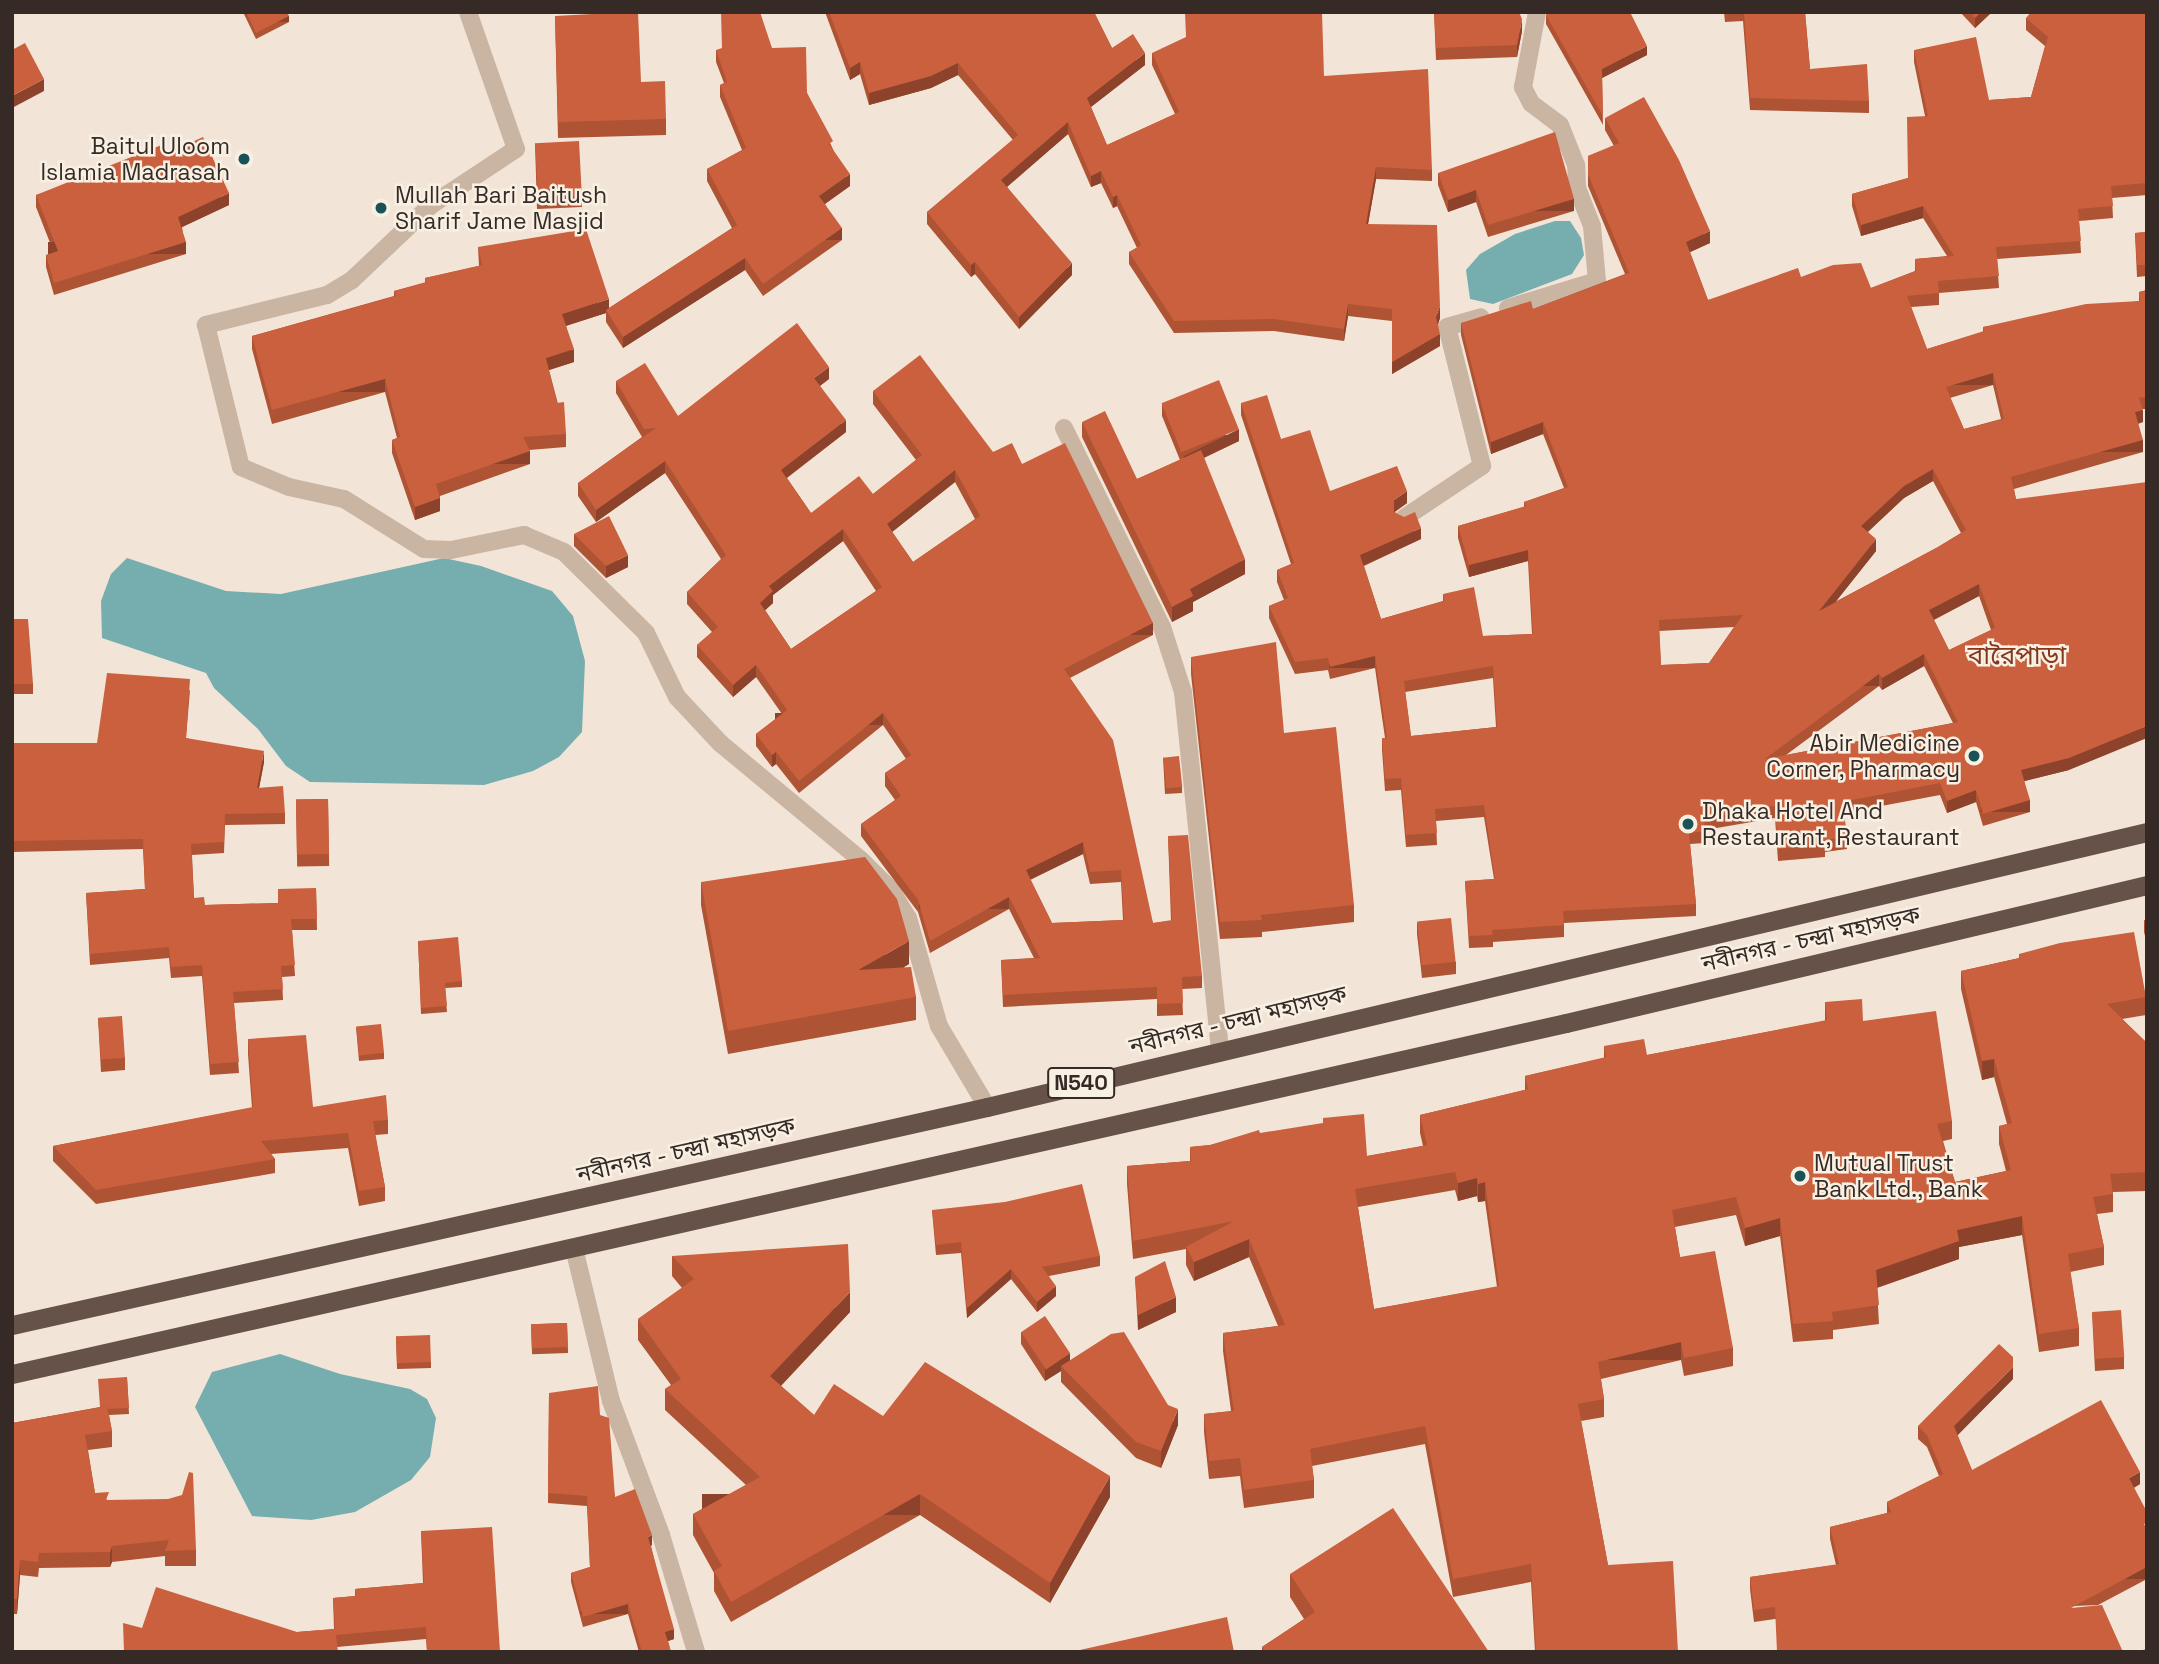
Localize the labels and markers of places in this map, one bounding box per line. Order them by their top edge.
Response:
place label: Baitul Uloom Islamia Madrasah [40,132,230,186]
marker: Baitul Uloom Islamia Madrasah [236,151,252,167]
place label: Mullah Bari Baitush Sharif Jame Masjid [395,181,607,235]
marker: Mullah Bari Baitush Sharif Jame Masjid [373,200,389,216]
place label: Abir Medicine Corner, Pharmacy [1765,729,1960,783]
marker: Abir Medicine Corner, Pharmacy [1966,748,1982,764]
place label: Dhaka Hotel And Restaurant, Restaurant [1702,797,1960,851]
marker: Dhaka Hotel And Restaurant, Restaurant [1680,816,1696,832]
place label: Mutual Trust Bank Ltd., Bank [1814,1149,1984,1203]
marker: Mutual Trust Bank Ltd., Bank [1792,1168,1808,1184]

